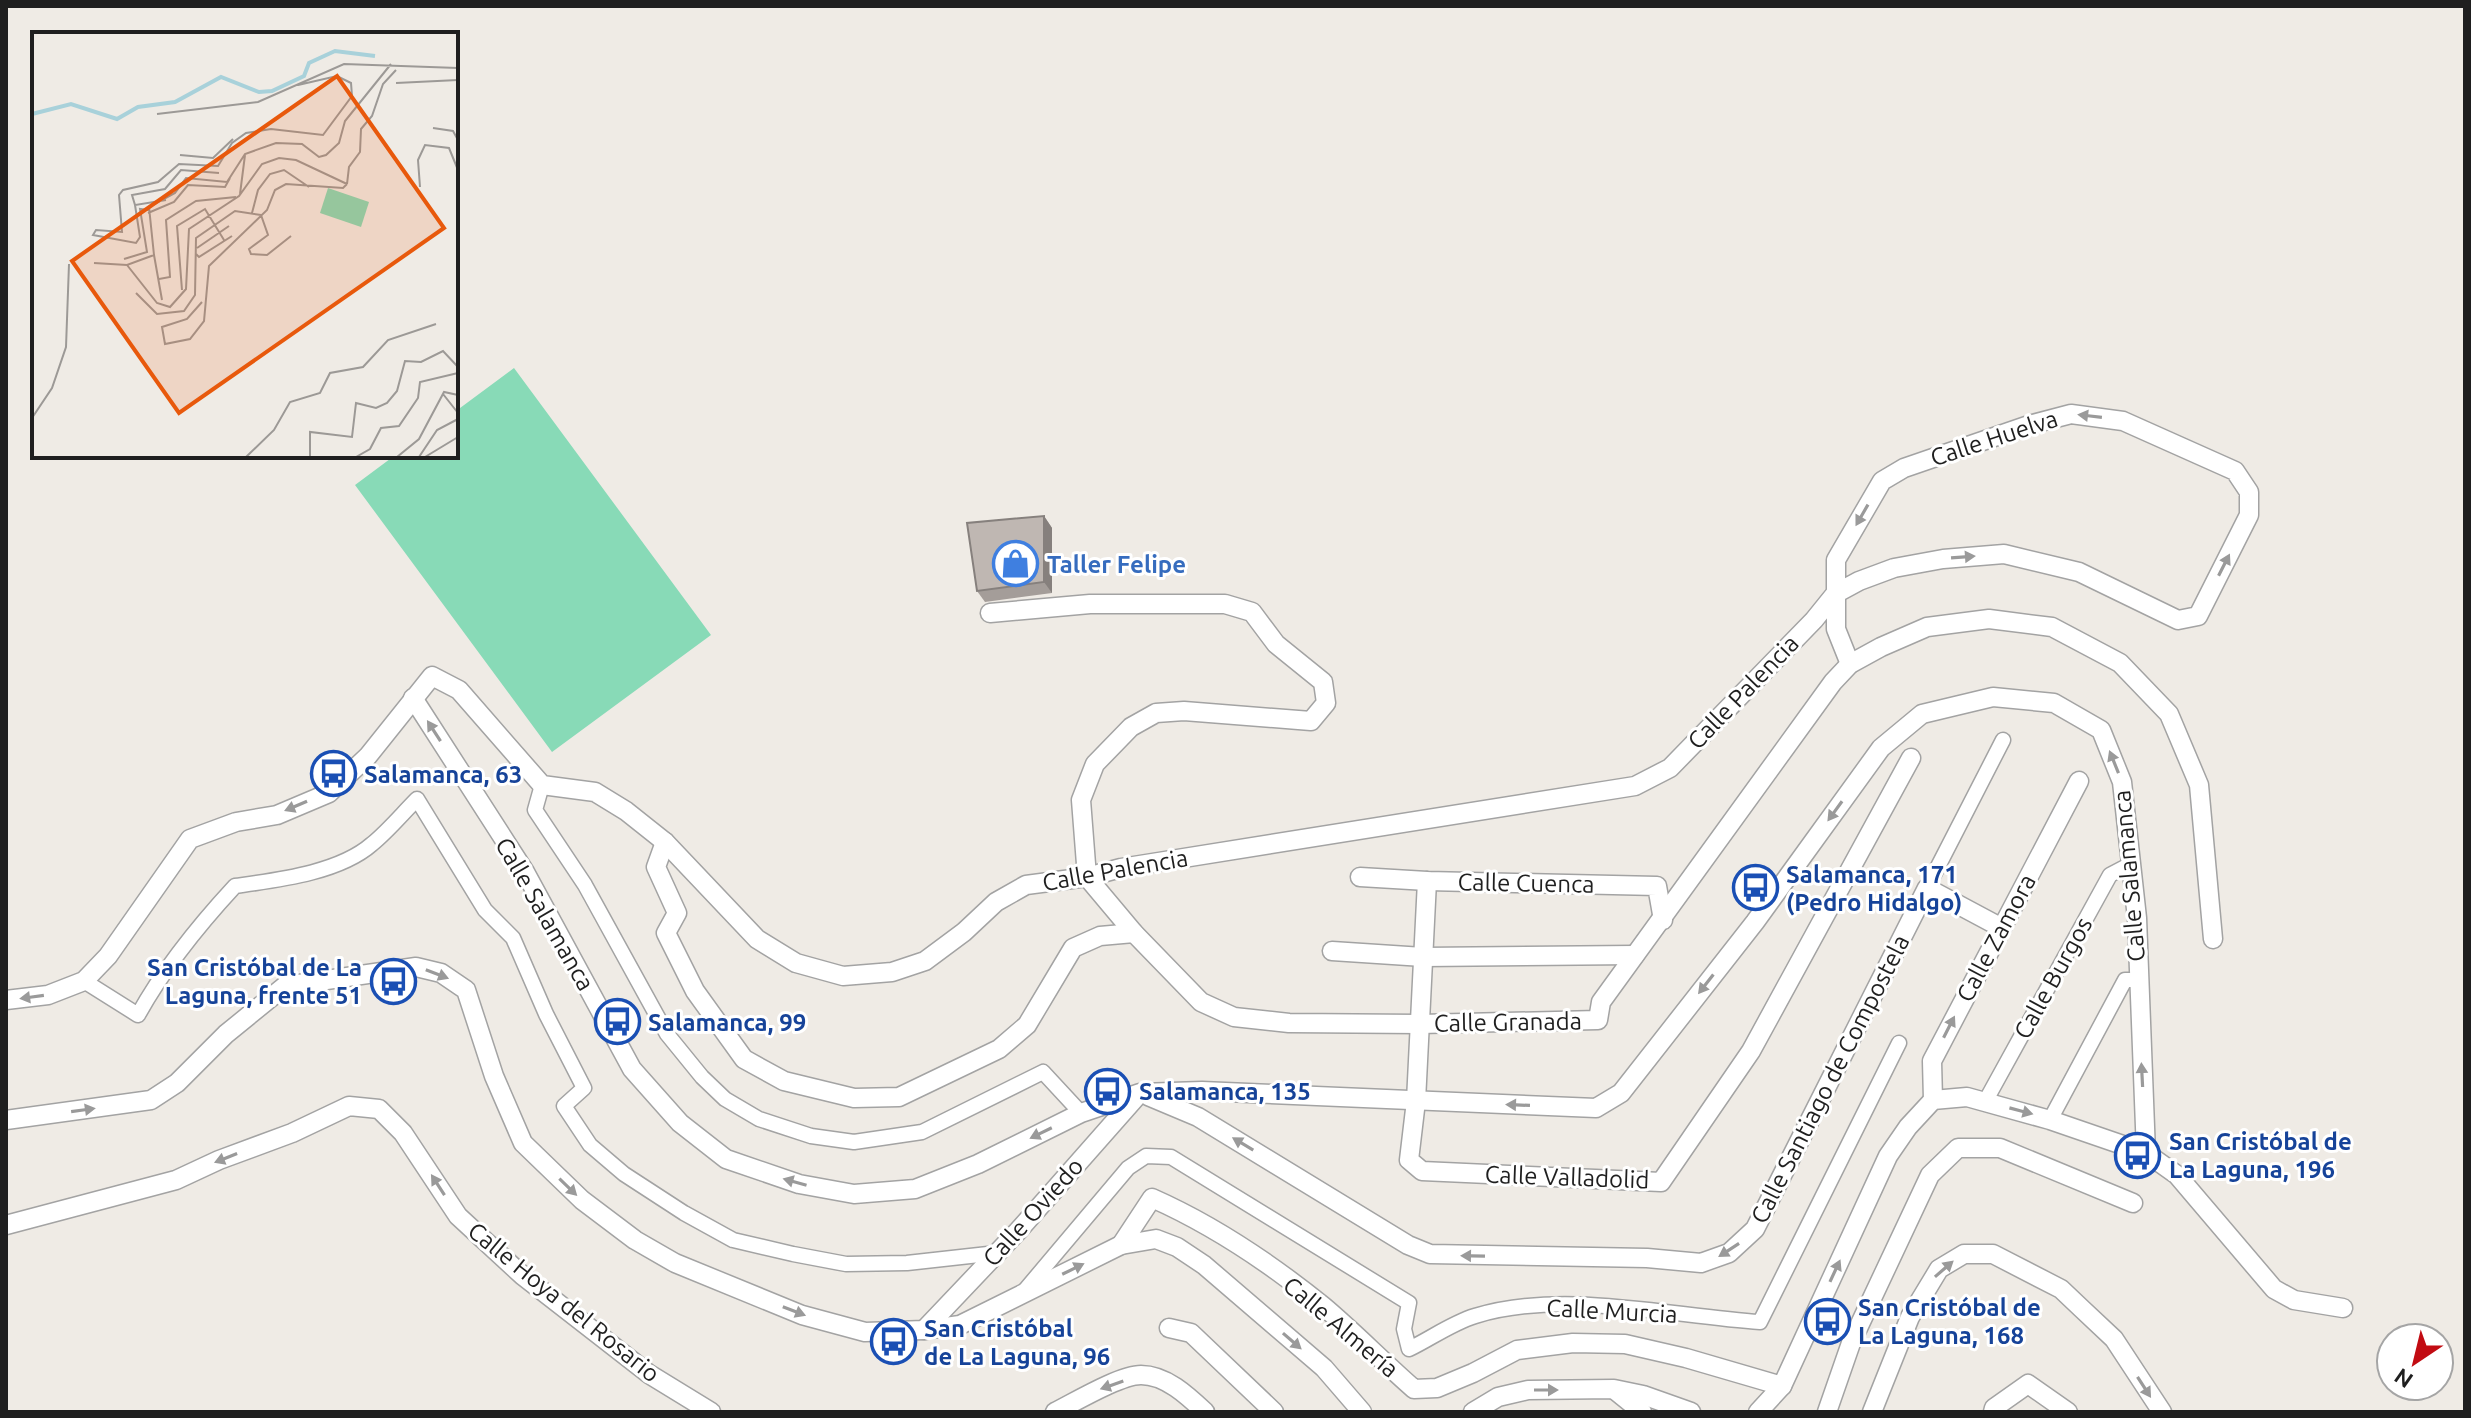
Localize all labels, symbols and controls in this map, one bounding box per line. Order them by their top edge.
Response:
inset map [32,32,458,458]
street label: Calle Huelva [1927,405,2061,471]
one-way arrow [2077,409,2102,422]
one-way arrow [1855,504,1869,526]
shop icon: Taller Felipe [992,540,1040,588]
one-way arrow [1951,550,1976,563]
place label: Taller Felipe [1047,551,1186,578]
one-way arrow [2217,553,2231,576]
street label: Calle Palencia [1682,630,1804,754]
one-way arrow [426,720,441,741]
bus stop icon: Salamanca, 63 [309,750,357,798]
one-way arrow [2107,750,2120,774]
place label: Salamanca, 63 [364,761,522,788]
street label: Calle Salamanca [2108,789,2150,963]
one-way arrow [284,800,308,813]
one-way arrow [1828,801,1843,822]
street label: Calle Salamanca [490,833,600,995]
street label: Calle Palencia [1040,844,1190,896]
place label: Salamanca, 171 (Pedro Hidalgo) [1786,861,1962,916]
bus stop icon: Salamanca, 171 (Pedro Hidalgo) [1731,864,1779,912]
street label: Calle Cuenca [1457,868,1595,898]
street label: Calle Zamora [1951,870,2041,1006]
street label: Calle Burgos [2009,913,2097,1043]
street label: Calle Santiago de Compostela [1745,930,1915,1228]
place label: San Cristóbal de La Laguna, frente 51 [147,954,362,1009]
bus stop icon: San Cristóbal de La Laguna, frente 51 [369,957,417,1005]
one-way arrow [426,968,450,981]
one-way arrow [1699,974,1715,994]
one-way arrow [19,991,44,1004]
bus stop icon: Salamanca, 99 [593,998,641,1046]
street label: Calle Granada [1434,1007,1582,1037]
place label: Salamanca, 99 [648,1009,806,1036]
one-way arrow [1943,1015,1956,1038]
one-way arrow [2135,1062,2148,1087]
bus stop icon: Salamanca, 135 [1084,1067,1132,1115]
place label: Salamanca, 135 [1139,1078,1311,1105]
one-way arrow [1505,1098,1530,1111]
one-way arrow [71,1103,96,1116]
one-way arrow [2008,1106,2033,1118]
one-way arrow [1030,1126,1053,1139]
place label: San Cristóbal de La Laguna, 196 [2169,1128,2352,1183]
bus stop icon: San Cristóbal de La Laguna, 196 [2114,1131,2162,1179]
one-way arrow [1232,1138,1254,1152]
one-way arrow [214,1152,238,1165]
street label: Calle Oviedo [978,1152,1088,1272]
street label: Calle Valladolid [1484,1161,1650,1193]
one-way arrow [430,1175,445,1196]
one-way arrow [783,1175,808,1187]
one-way arrow [558,1177,577,1195]
street label: Calle Hoya del Rosario [463,1217,665,1387]
one-way arrow [1719,1242,1740,1257]
one-way arrow [1460,1250,1485,1262]
one-way arrow [1828,1259,1842,1283]
one-way arrow [1934,1260,1954,1278]
one-way arrow [1062,1262,1085,1275]
street label: Calle Almería [1278,1271,1404,1383]
street label: Calle Murcia [1546,1294,1678,1328]
place label: San Cristóbal de La Laguna, 168 [1858,1294,2041,1349]
bus stop icon: San Cristóbal de La Laguna, 168 [1803,1297,1851,1345]
one-way arrow [782,1305,806,1318]
place label: San Cristóbal de La Laguna, 96 [924,1315,1110,1370]
bus stop icon: San Cristóbal de La Laguna, 96 [869,1318,917,1366]
north arrow [2375,1322,2455,1402]
one-way arrow [1282,1332,1302,1349]
text: N [2389,1364,2417,1394]
one-way arrow [2136,1376,2151,1397]
one-way arrow [1100,1379,1124,1391]
one-way arrow [1534,1383,1559,1396]

